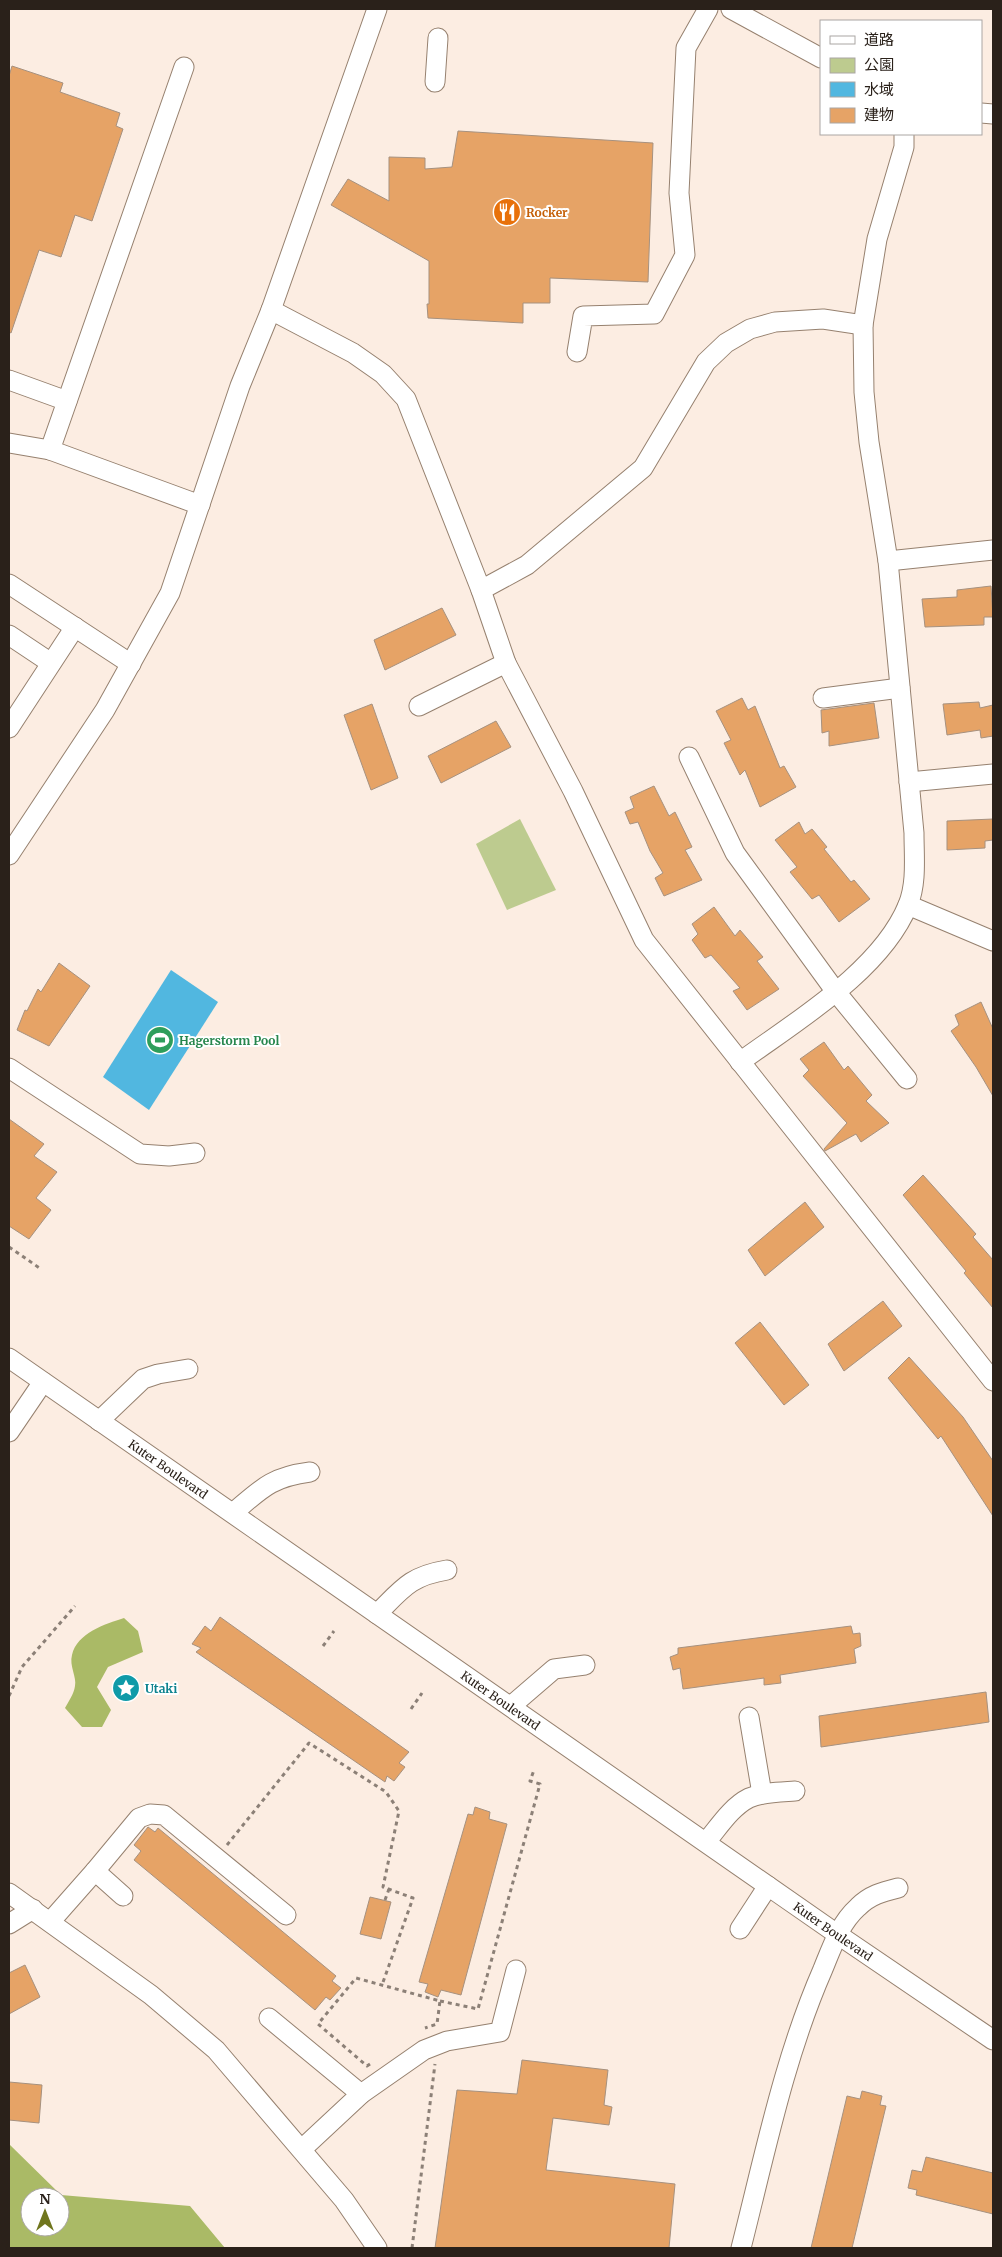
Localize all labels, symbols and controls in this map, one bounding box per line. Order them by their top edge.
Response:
legend [820,20,982,135]
text: 道路 [864,30,894,49]
text: 公園 [864,55,894,74]
text: 水域 [864,80,894,99]
text: 建物 [864,105,894,124]
restaurant icon: Rocker [492,197,522,227]
place label: Rocker [526,205,568,220]
sports icon: Hagerstorm Pool [145,1025,175,1055]
place label: Hagerstorm Pool [179,1033,279,1048]
street label: Kuter Boulevard [126,1436,211,1502]
street label: Kuter Boulevard [458,1667,543,1733]
place icon: Utaki [111,1673,141,1703]
place label: Utaki [145,1681,177,1696]
street label: Kuter Boulevard [791,1899,876,1964]
north arrow [20,2187,70,2237]
text: N [39,2190,51,2208]

